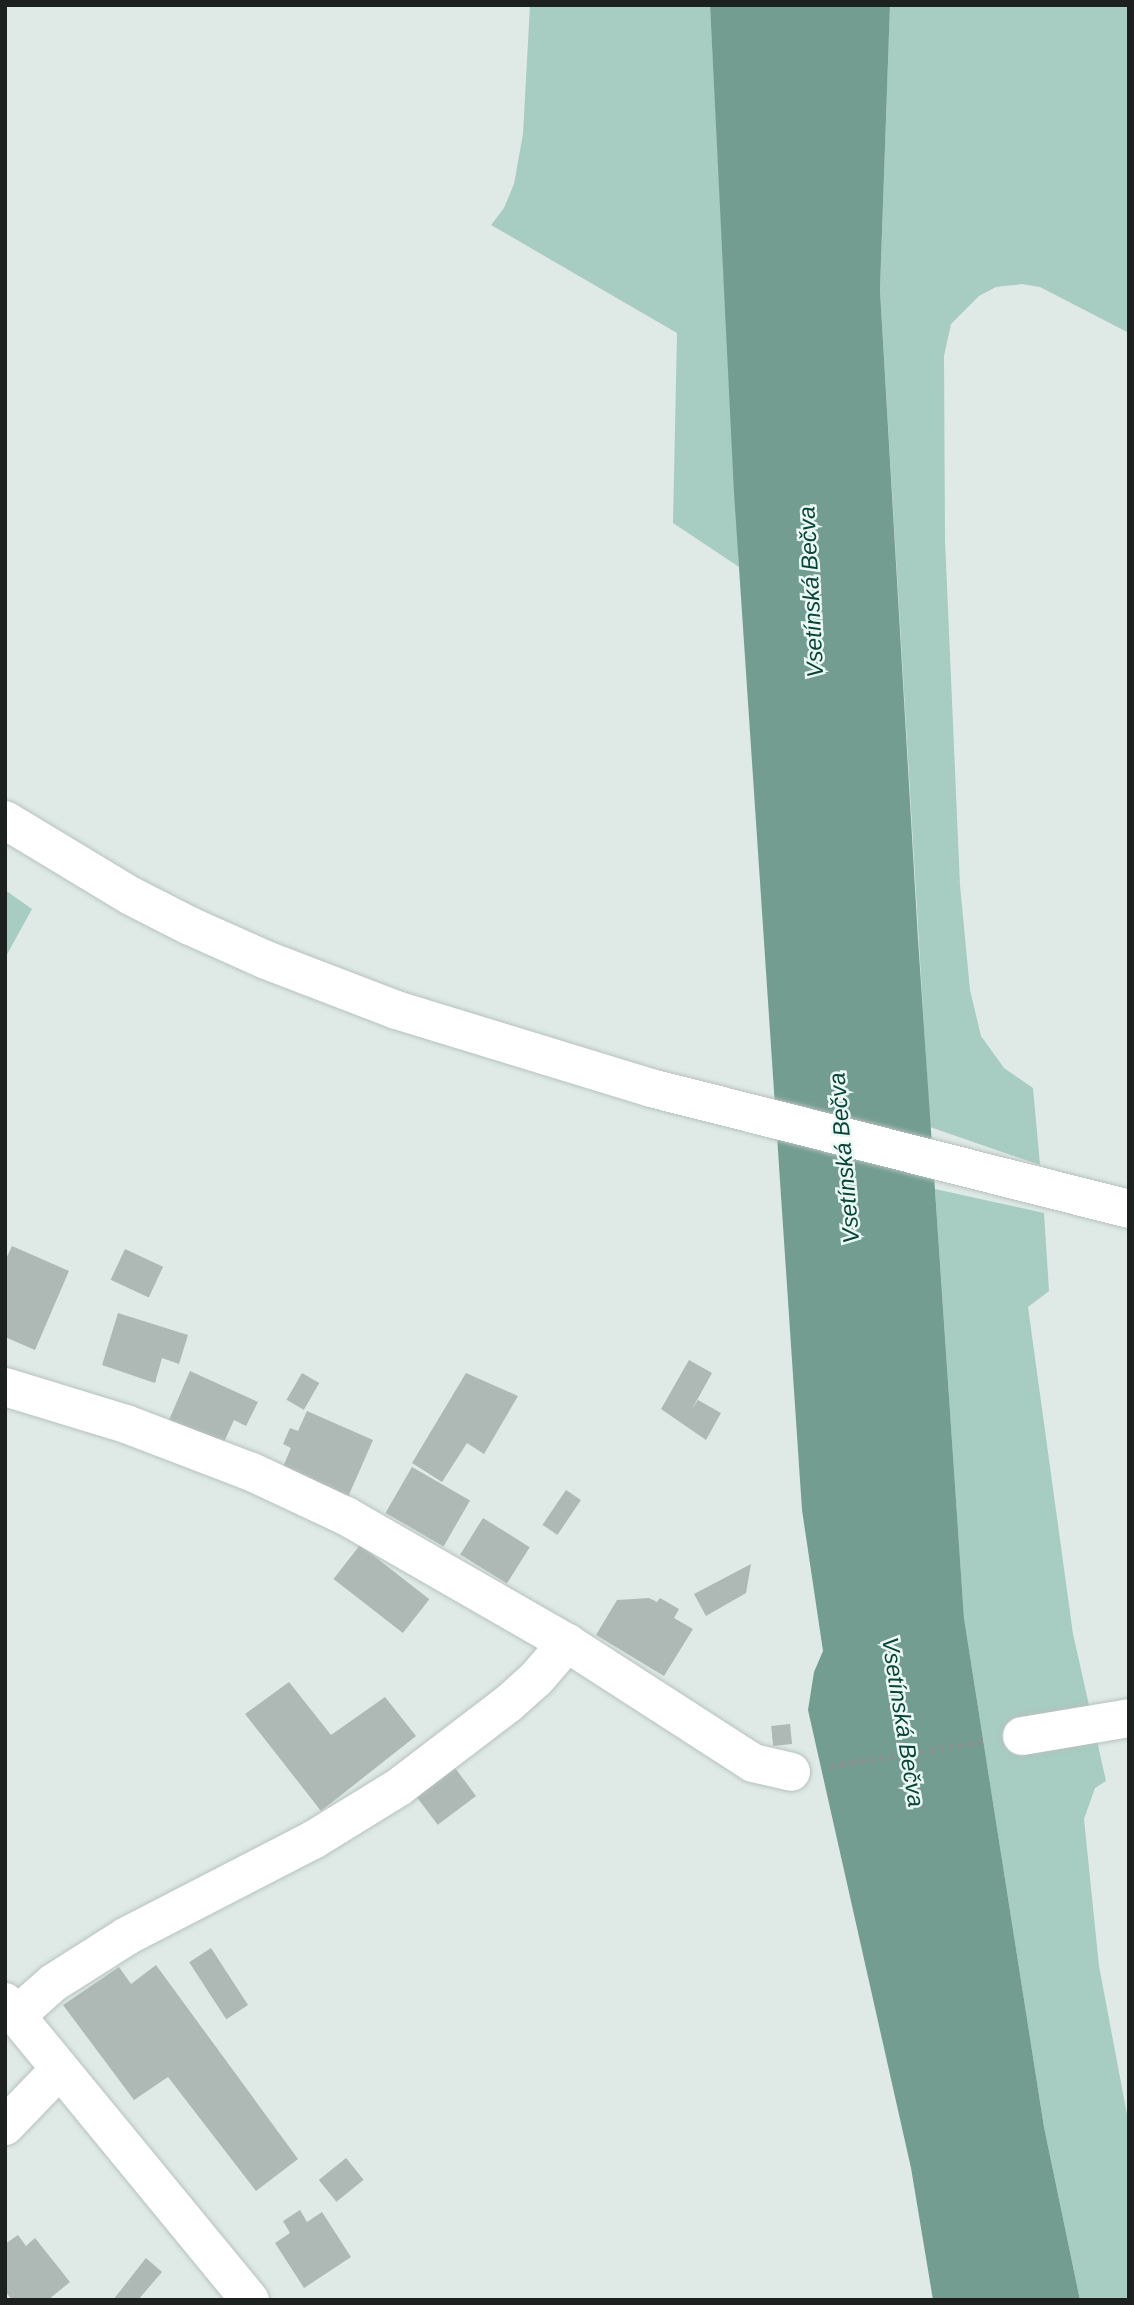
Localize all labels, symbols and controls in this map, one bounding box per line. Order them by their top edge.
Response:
water label: Vsetínská Bečva [793,506,829,678]
water label: Vsetínská Bečva [823,1071,865,1245]
water label: Vsetínská Bečva [876,1635,930,1809]

